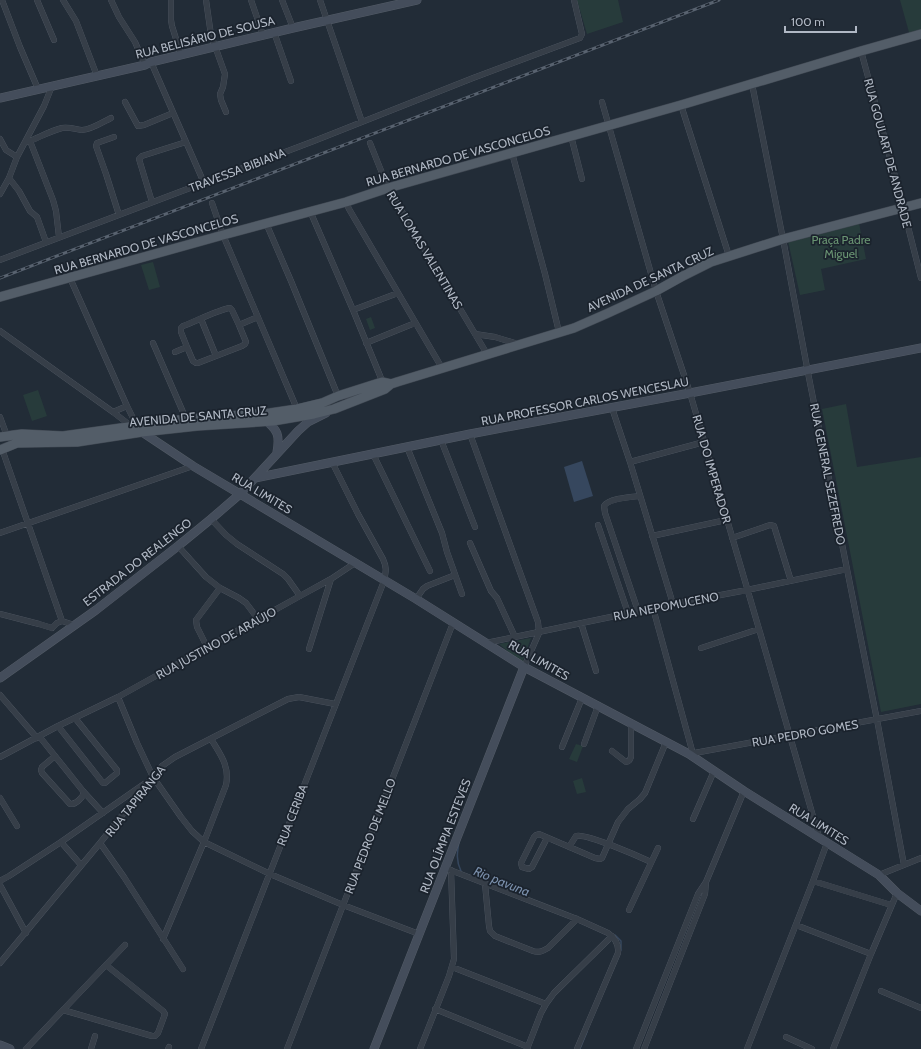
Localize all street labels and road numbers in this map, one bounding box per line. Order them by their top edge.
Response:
street label: RUA BELISÁRIO DE SOUSA [134,12,277,62]
street label: RUA GOULART DE ANDRADE [861,77,915,230]
street label: RUA BERNARDO DE VASCONCELOS [364,123,552,189]
street label: TRAVESSA BIBIANA [187,144,288,195]
street label: RUA LOMAS VALENTINAS [384,188,466,312]
street label: RUA BERNARDO DE VASCONCELOS [52,211,240,277]
street label: AVENIDA DE SANTA CRUZ [584,243,716,315]
street label: RUA PROFESSOR CARLOS WENCESLAU [480,373,690,429]
street label: AVENIDA DE SANTA CRUZ [129,402,268,429]
street label: RUA GENERAL SEZEFREDO [807,402,849,546]
street label: RUA DO IMPERADOR [689,413,735,526]
street label: RUA LIMITES [229,469,295,517]
street label: ESTRADA DO REALENGO [80,515,194,609]
street label: RUA NEPOMUCENO [612,588,720,624]
street label: RUA JUSTINO DE ARAÚJO [153,604,279,682]
street label: RUA LIMITES [506,637,572,683]
street label: RUA PEDRO GOMES [751,716,859,750]
street label: RUA TAPIRANGA [102,762,169,840]
street label: RUA PEDRO DE MELLO [341,776,399,896]
street label: RUA OLÍMPIA ESTEVES [416,777,474,895]
street label: RUA CERIBA [273,782,311,848]
street label: RUA LIMITES [786,800,852,848]

